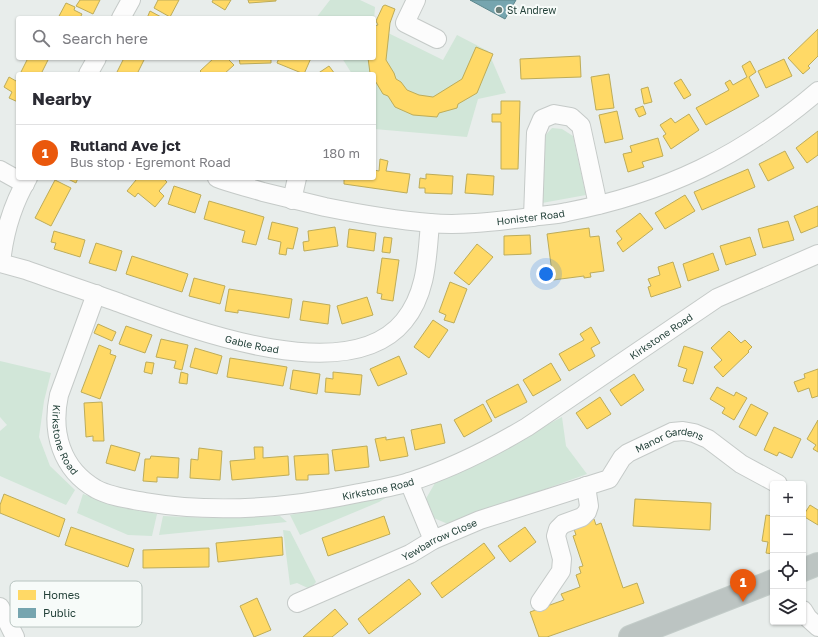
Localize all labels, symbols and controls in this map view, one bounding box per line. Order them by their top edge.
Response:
place label: St Andrew [507,4,556,16]
marker: St Andrew [494,5,504,15]
search box [16,16,376,60]
icon: search [30,27,52,49]
text: Search here [62,29,148,47]
text: Nearby [32,88,92,109]
text: Rutland Ave jct [70,136,181,154]
text: 1 [42,145,48,161]
text: 180 m [323,145,360,161]
text: Bus stop · Egremont Road [70,154,231,170]
street label: Honister Road [496,207,566,227]
your location [536,264,556,284]
street label: Kirkstone Road [627,311,695,362]
street label: Gable Road [224,332,280,355]
street label: Kirkstone Road [50,404,81,477]
street label: Manor Gardens [633,425,706,455]
street label: Kirkstone Road [341,475,416,502]
map controls [770,481,806,625]
button: + [770,481,806,517]
street label: Yewbarrow Close [400,516,479,563]
button: − [770,517,806,553]
button: locate [770,553,806,589]
pin: 1 [730,569,756,602]
legend [10,581,142,627]
text: Homes [43,588,80,601]
button: layers [770,589,806,625]
text: Public [43,606,76,619]

